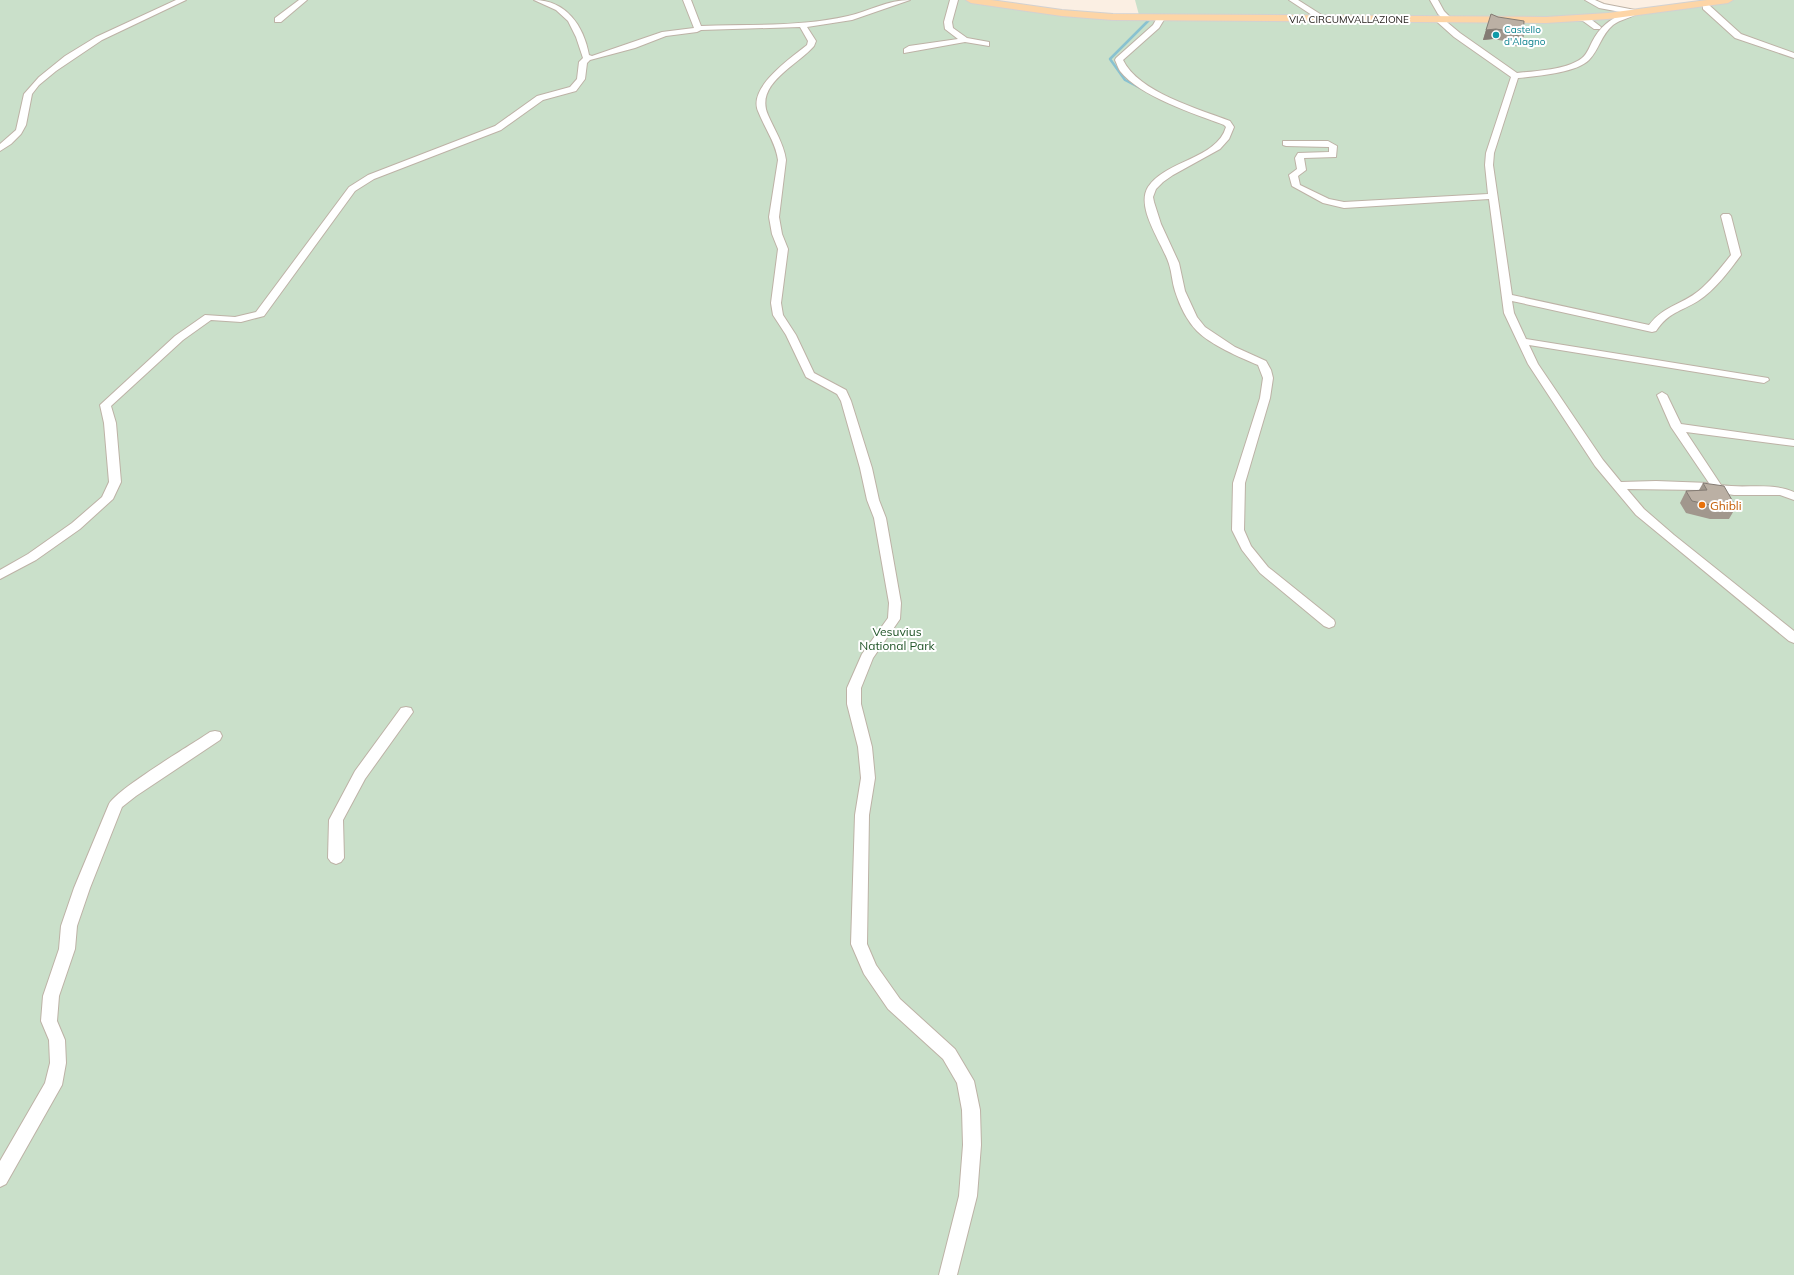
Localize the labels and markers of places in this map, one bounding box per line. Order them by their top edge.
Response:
place label: Castello d'Alagno [1504,23,1546,48]
marker: Castello d'Alagno [1491,30,1501,40]
place label: Ghibli [1710,498,1742,513]
marker: Ghibli [1697,500,1707,510]

